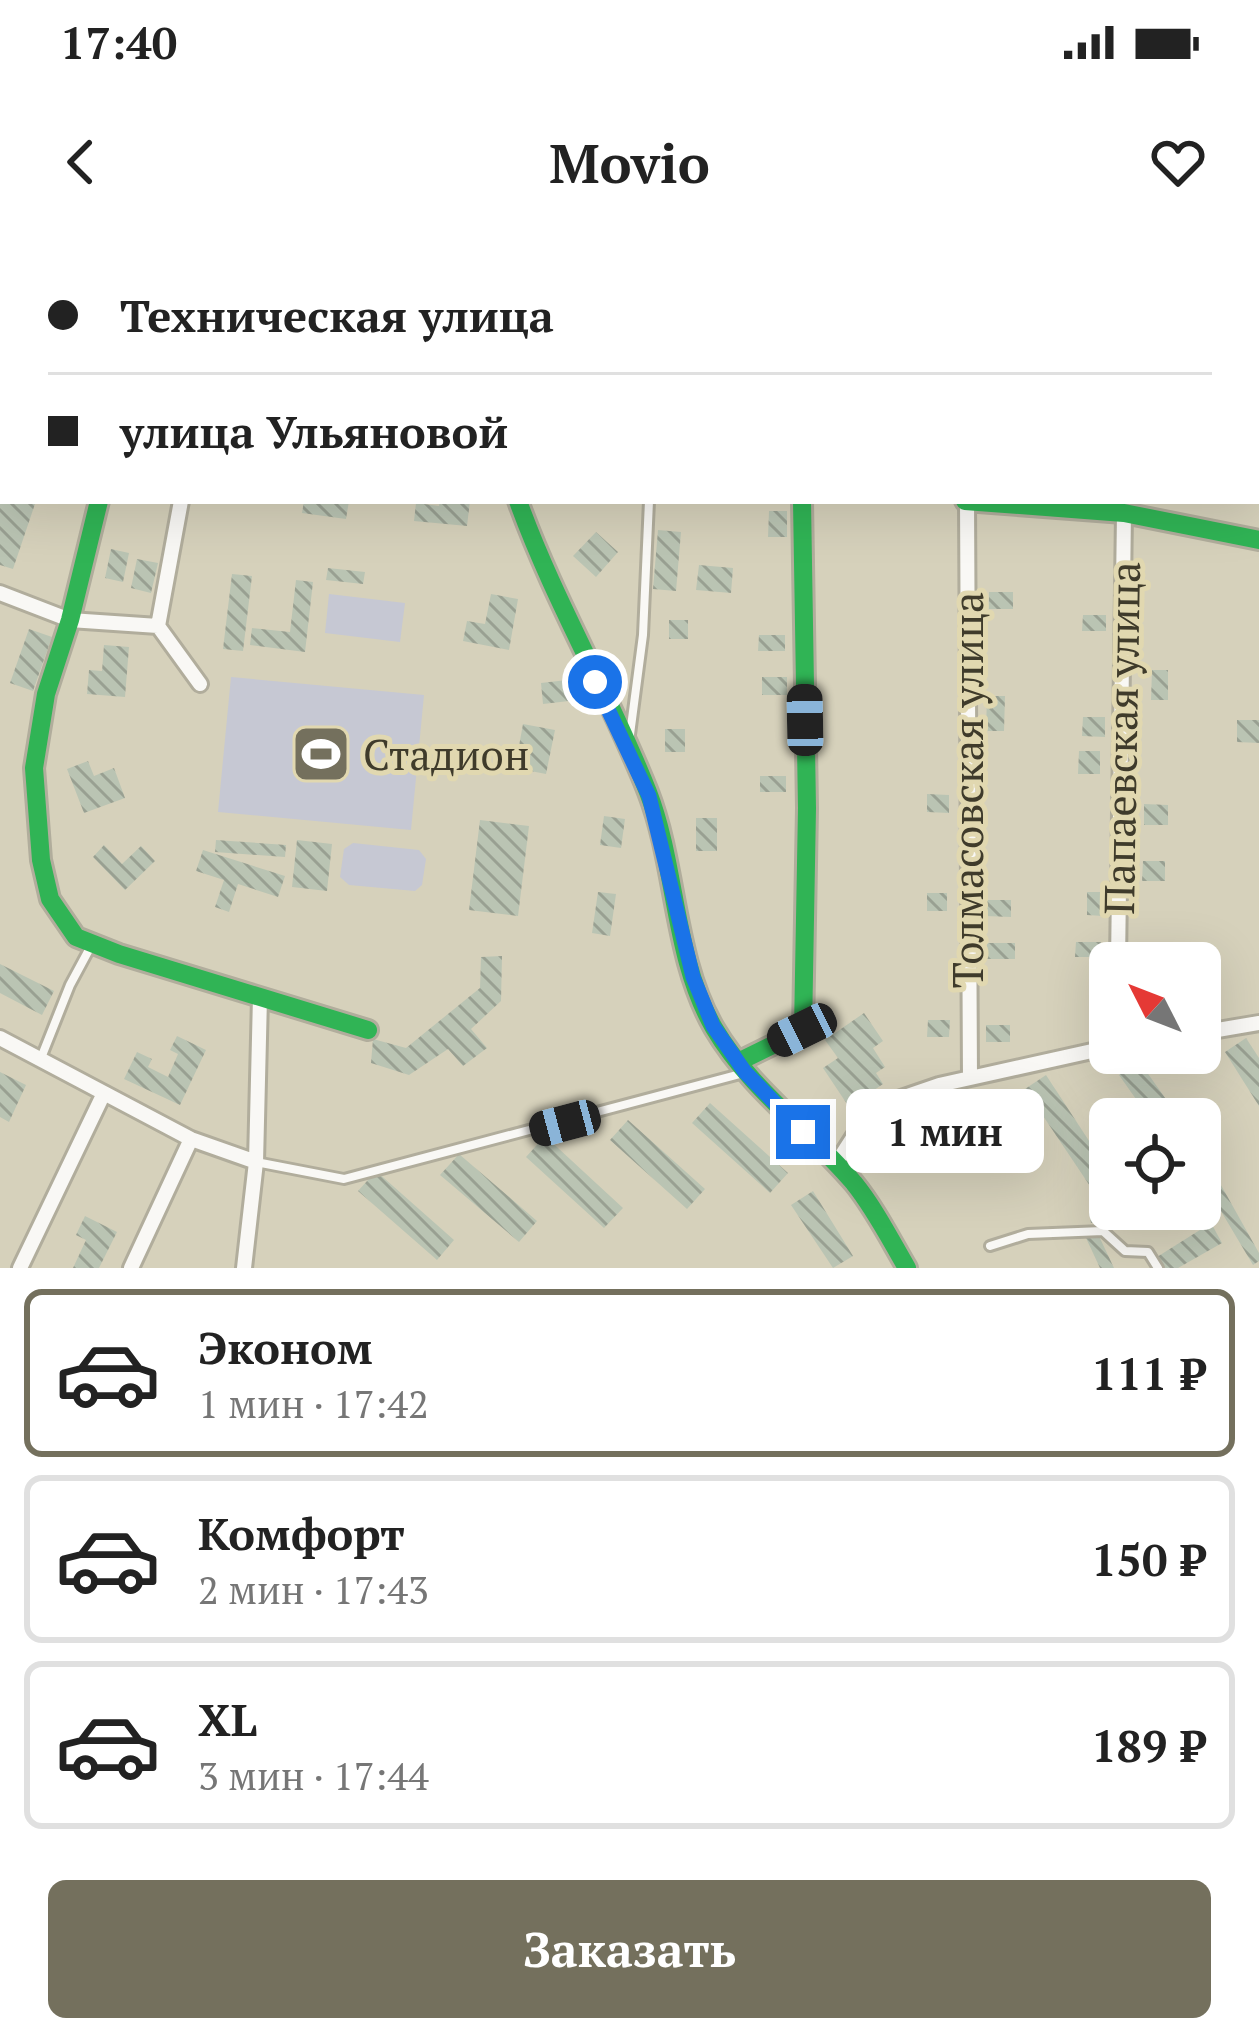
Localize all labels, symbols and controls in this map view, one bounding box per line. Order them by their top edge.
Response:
text: 17:40 [60,12,177,72]
text: Movio [549,127,710,198]
icon: back [48,129,114,195]
icon: heart [1145,129,1211,195]
text: Техническая улица [120,285,554,345]
text: улица Ульяновой [120,401,508,461]
street label: Папаевская улица [1090,561,1152,915]
street label: Толмасовская улица [939,592,995,988]
route start [568,655,622,709]
car [786,684,824,756]
sports icon: Стадион [290,723,352,785]
place label: Стадион [363,726,530,782]
north arrow [1089,942,1221,1074]
map controls [1089,942,1221,1230]
car [762,998,842,1062]
callout: 1 мин [845,1090,1043,1174]
car [526,1096,604,1150]
button: locate [1089,1098,1221,1230]
route end [776,1105,830,1159]
text: 1 мин [887,1105,1003,1157]
text: Эконом [198,1317,373,1377]
icon: car [54,1319,162,1427]
text: 111 ₽ [1091,1343,1205,1403]
text: 1 мин · 17:42 [198,1377,429,1429]
text: Комфорт [198,1503,405,1563]
icon: car [54,1505,162,1613]
text: 150 ₽ [1091,1529,1205,1589]
text: 2 мин · 17:43 [198,1563,429,1615]
text: XL [198,1689,257,1749]
icon: car [54,1691,162,1799]
text: 189 ₽ [1091,1715,1205,1775]
text: 3 мин · 17:44 [198,1749,429,1801]
button: Заказать [48,1880,1211,2018]

